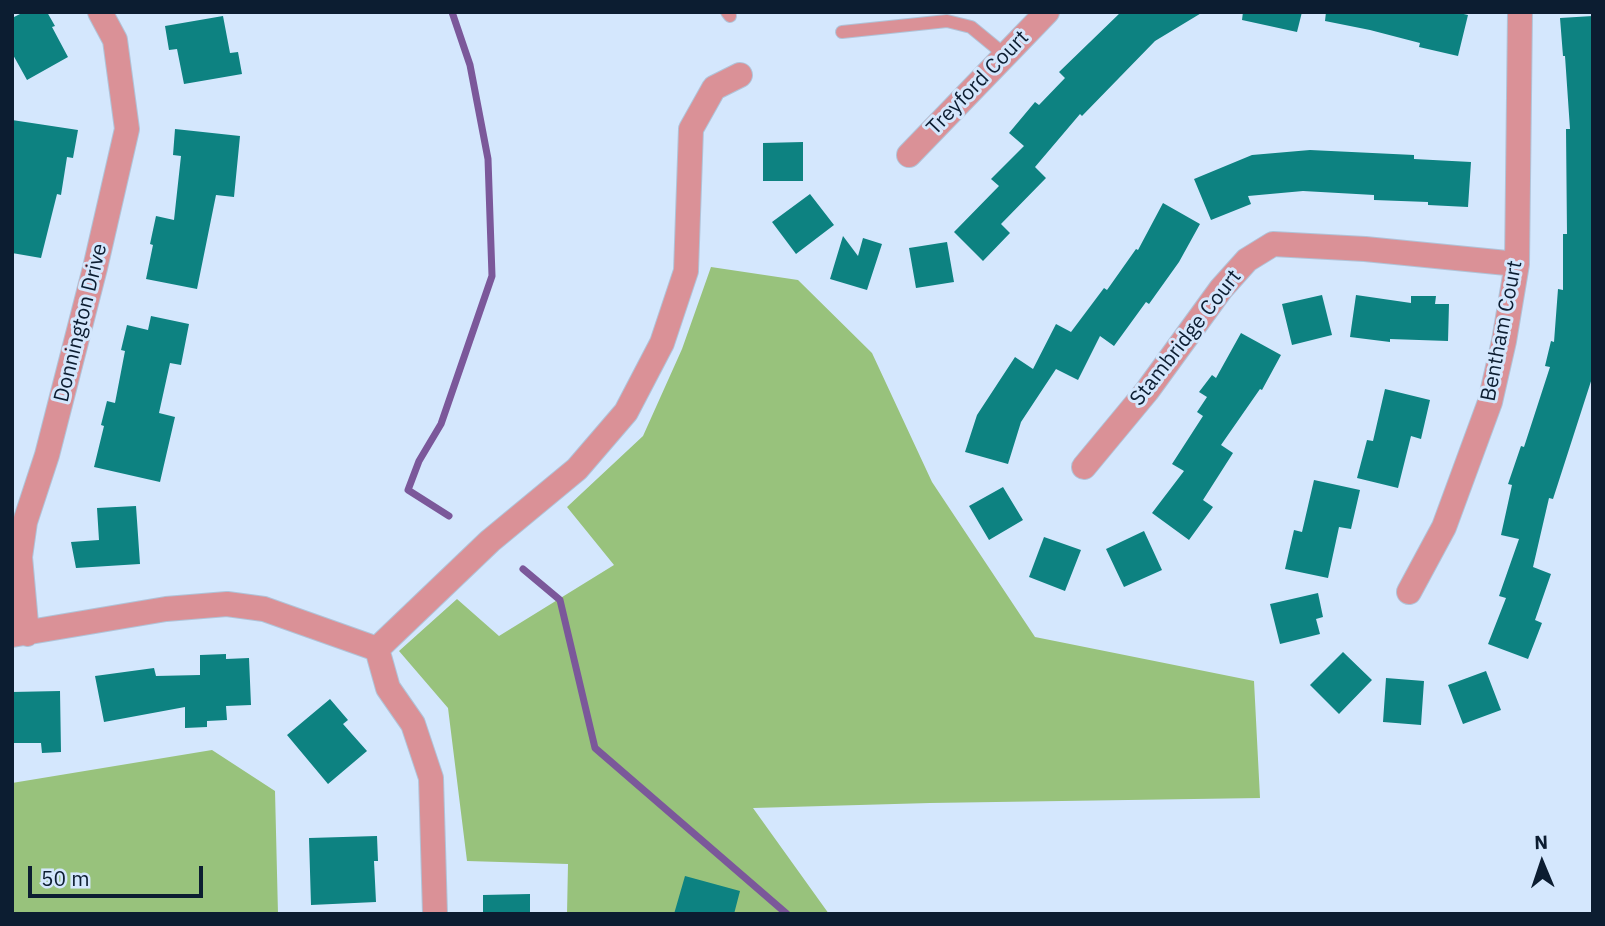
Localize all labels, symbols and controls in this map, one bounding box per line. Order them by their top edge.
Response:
street label: Treyford Court [922,25,1034,141]
street label: Donnington Drive [49,241,113,405]
street label: Bentham Court [1476,258,1528,404]
street label: Stambridge Court [1125,265,1247,411]
north arrow [1507,828,1577,898]
text: N [1534,830,1549,854]
scale bar [32,852,206,896]
text: 50 m [41,864,90,892]

